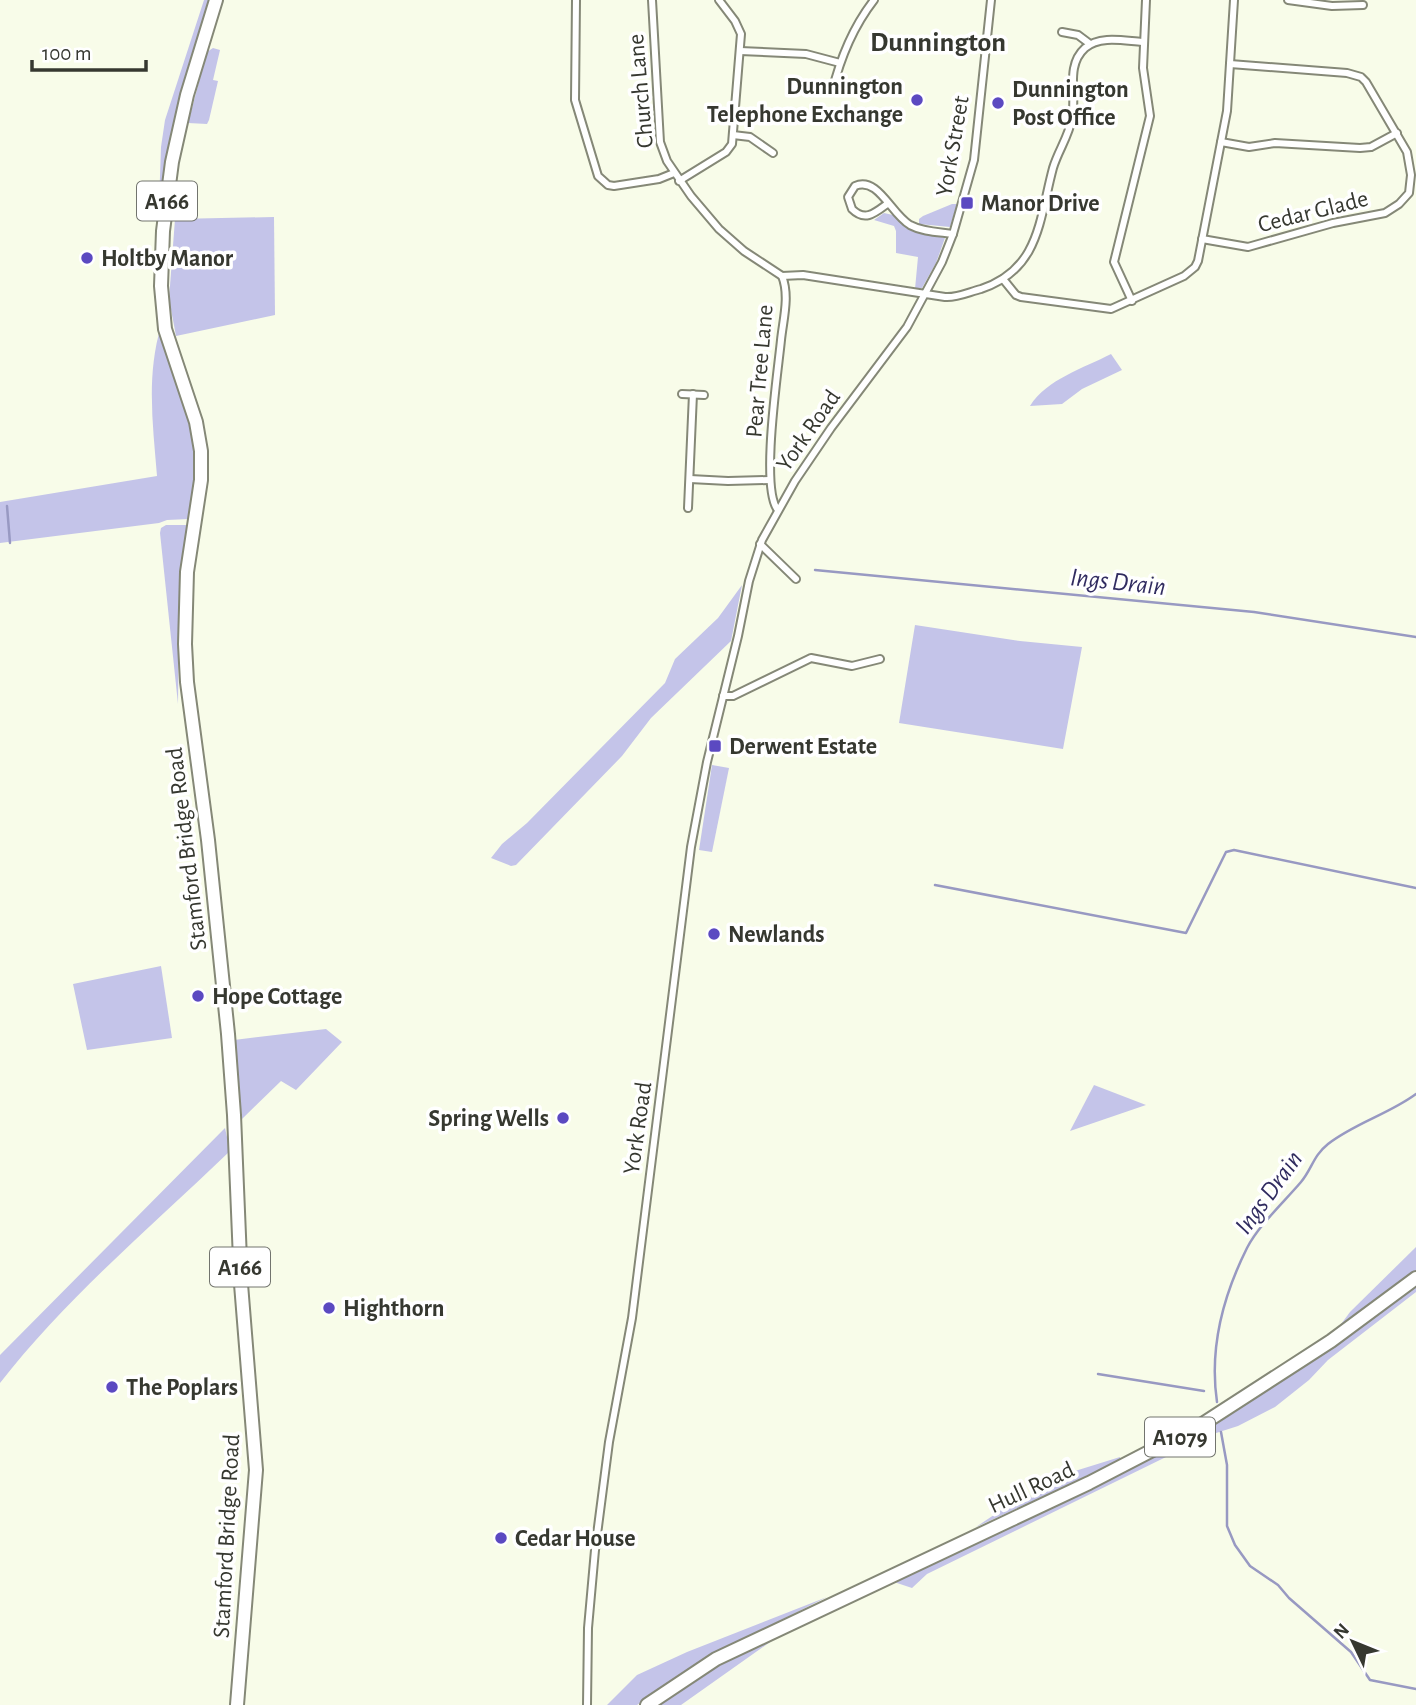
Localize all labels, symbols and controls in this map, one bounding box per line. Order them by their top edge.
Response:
scale bar [32,28,145,72]
district label: Dunnington [870,29,1006,57]
street label: Church Lane [624,33,658,149]
text: 100 m [42,43,92,64]
place label: Dunnington Telephone Exchange [707,75,903,127]
place label: Dunnington Post Office [1012,78,1129,130]
marker: Dunnington Telephone Exchange [909,92,925,108]
street label: York Street [932,94,974,198]
marker: Dunnington Post Office [990,95,1006,111]
road number: A166 [137,182,197,220]
street label: Cedar Glade [1256,187,1371,237]
place label: Manor Drive [981,192,1100,216]
marker: Manor Drive [959,195,975,211]
place label: Holtby Manor [101,247,234,271]
marker: Holtby Manor [79,250,95,266]
street label: Pear Tree Lane [742,304,778,439]
street label: York Road [772,386,845,476]
water label: Ings Drain [1069,564,1167,600]
place label: Derwent Estate [729,735,877,759]
marker: Derwent Estate [707,738,723,754]
street label: Stamford Bridge Road [163,746,211,952]
place label: Newlands [728,923,825,947]
marker: Newlands [706,926,722,942]
place label: Hope Cottage [212,985,342,1009]
marker: Hope Cottage [190,988,206,1004]
street label: York Road [620,1080,656,1176]
place label: Spring Wells [428,1107,549,1131]
marker: Spring Wells [555,1110,571,1126]
water label: Ings Drain [1230,1146,1308,1239]
road number: A166 [210,1248,270,1286]
place label: Highthorn [343,1297,444,1321]
marker: Highthorn [321,1300,337,1316]
place label: The Poplars [126,1376,238,1400]
marker: The Poplars [104,1379,120,1395]
road number: A1079 [1145,1418,1215,1456]
street label: Stamford Bridge Road [210,1433,244,1639]
street label: Hull Road [985,1458,1078,1518]
place label: Cedar House [515,1527,636,1551]
marker: Cedar House [493,1530,509,1546]
north arrow [1318,1607,1388,1677]
text: N [1330,1620,1353,1643]

